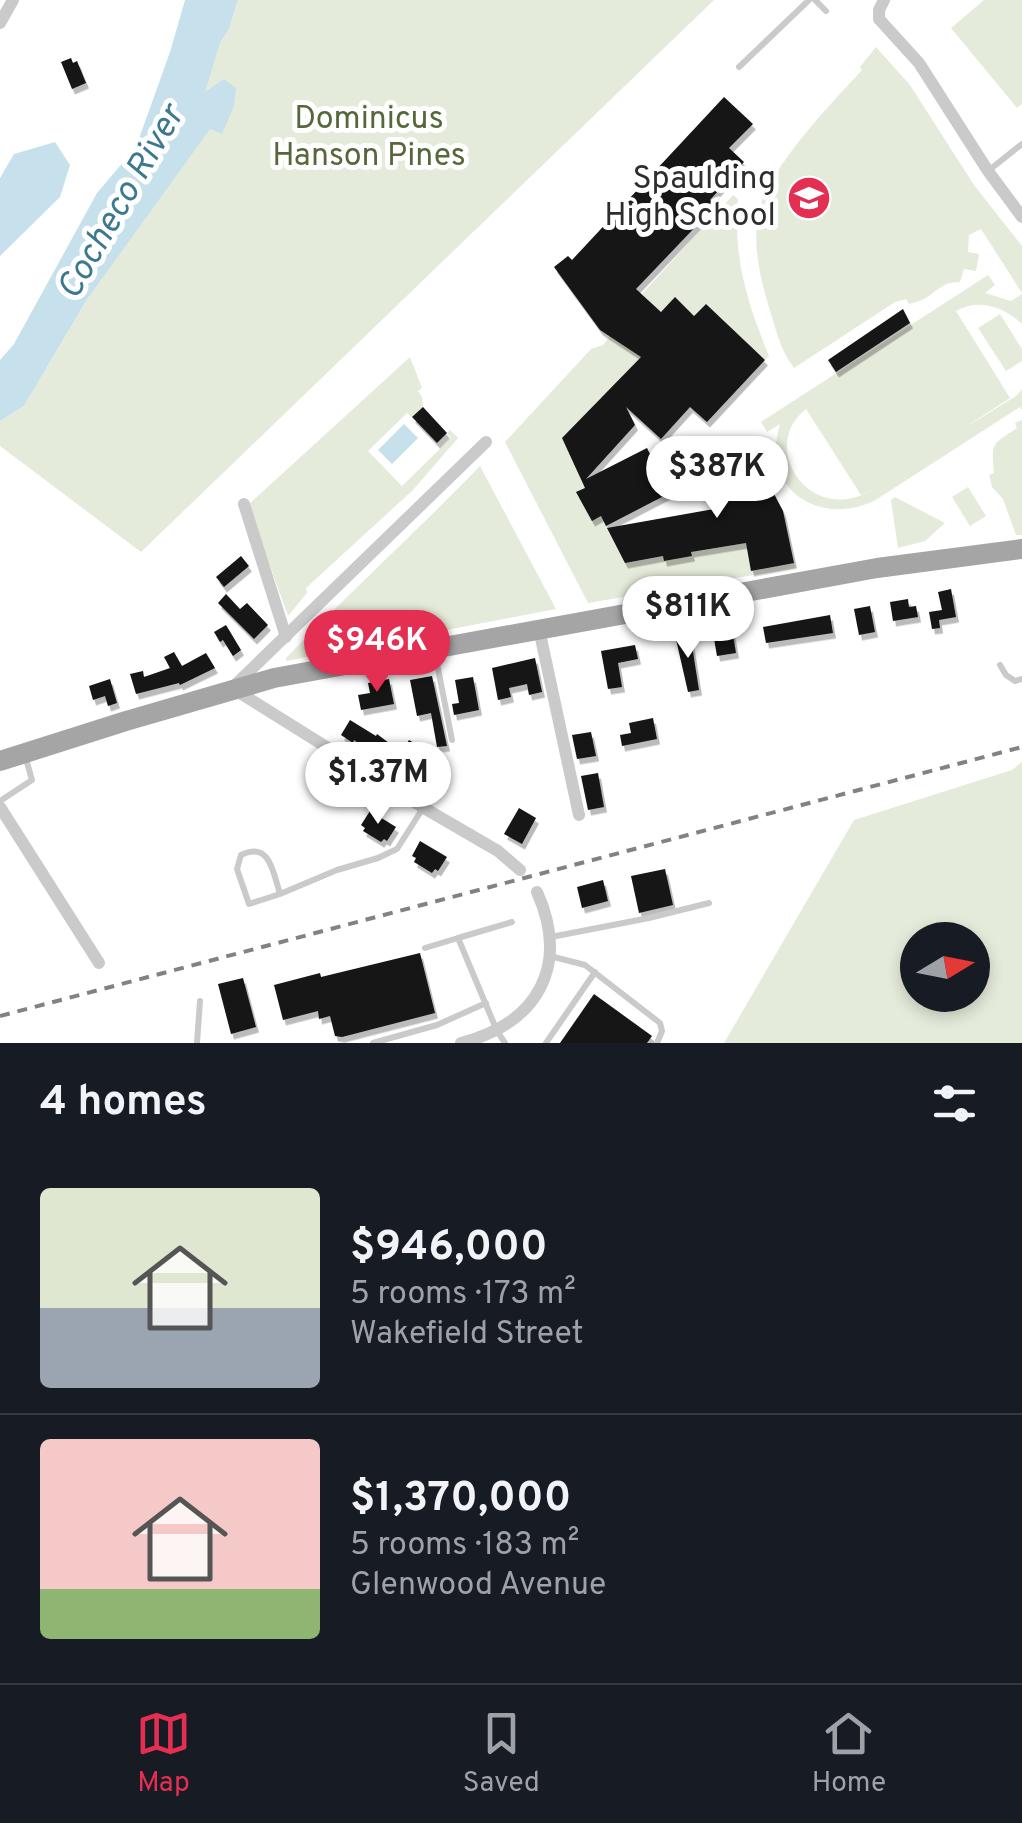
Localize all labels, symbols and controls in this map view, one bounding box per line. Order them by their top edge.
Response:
water label: Cocheco River [49,96,197,308]
park label: Dominicus Hanson Pines [272,100,466,177]
place label: Spaulding High School [604,160,776,237]
school or university icon: Spaulding High School [786,175,832,221]
pin: $387K [647,436,787,521]
text: $387K [668,448,766,488]
pin: $811K [618,576,758,661]
text: $811K [644,588,732,628]
pin: $946K [307,610,447,695]
text: $946K [326,622,428,662]
pin: $1.37M [297,742,459,827]
text: $1.37M [327,754,429,794]
north arrow [900,922,990,1012]
map controls [900,922,990,1012]
icon: filters [927,1076,982,1131]
text: 4 homes [40,1077,207,1130]
text: $946,000 [350,1222,548,1275]
icon: home [120,1228,240,1348]
text: 5 rooms · 173 m² [350,1275,576,1315]
text: Wakefield Street [350,1315,584,1355]
text: $1,370,000 [350,1473,571,1526]
icon: home [120,1479,240,1599]
text: 5 rooms · 183 m² [350,1526,579,1566]
text: Glenwood Avenue [350,1566,606,1606]
tab: Map [136,1706,191,1802]
tab: Saved [463,1706,540,1802]
tab: Home [812,1706,886,1802]

